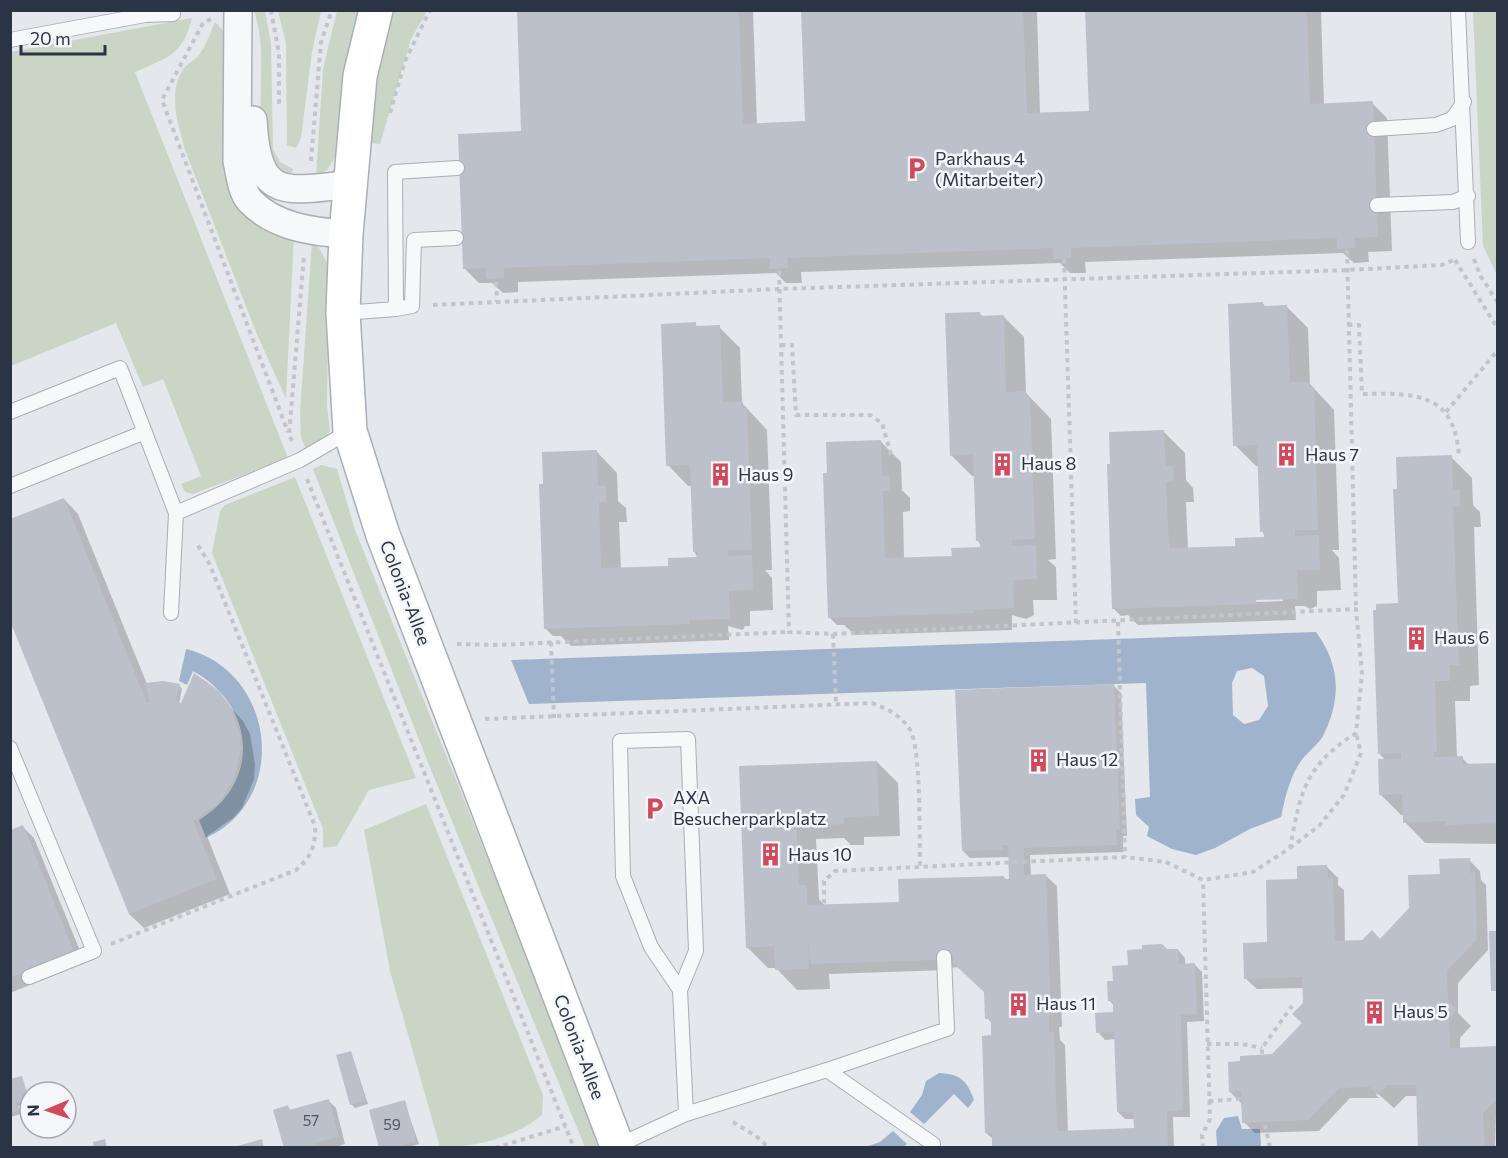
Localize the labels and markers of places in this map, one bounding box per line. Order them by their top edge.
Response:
place label: Parkhaus 4 (Mitarbeiter) [935,147,1043,190]
parking icon: Parkhaus 4 (Mitarbeiter) [904,156,930,182]
building icon: Haus 7 [1274,442,1300,468]
place label: Haus 7 [1305,443,1359,465]
building icon: Haus 8 [990,451,1016,477]
place label: Haus 8 [1021,452,1077,474]
building icon: Haus 9 [707,462,733,488]
place label: Haus 9 [738,463,794,485]
building icon: Haus 6 [1403,625,1429,651]
place label: Haus 6 [1434,626,1490,648]
building icon: Haus 12 [1025,747,1051,773]
place label: Haus 12 [1056,748,1118,770]
place label: AXA Besucherparkplatz [673,786,826,829]
parking icon: AXA Besucherparkplatz [642,795,668,821]
building icon: Haus 10 [757,842,783,868]
place label: Haus 10 [788,843,852,865]
building icon: Haus 11 [1005,991,1031,1017]
place label: Haus 11 [1036,992,1096,1014]
building icon: Haus 5 [1362,999,1388,1025]
place label: Haus 5 [1393,1000,1448,1022]

